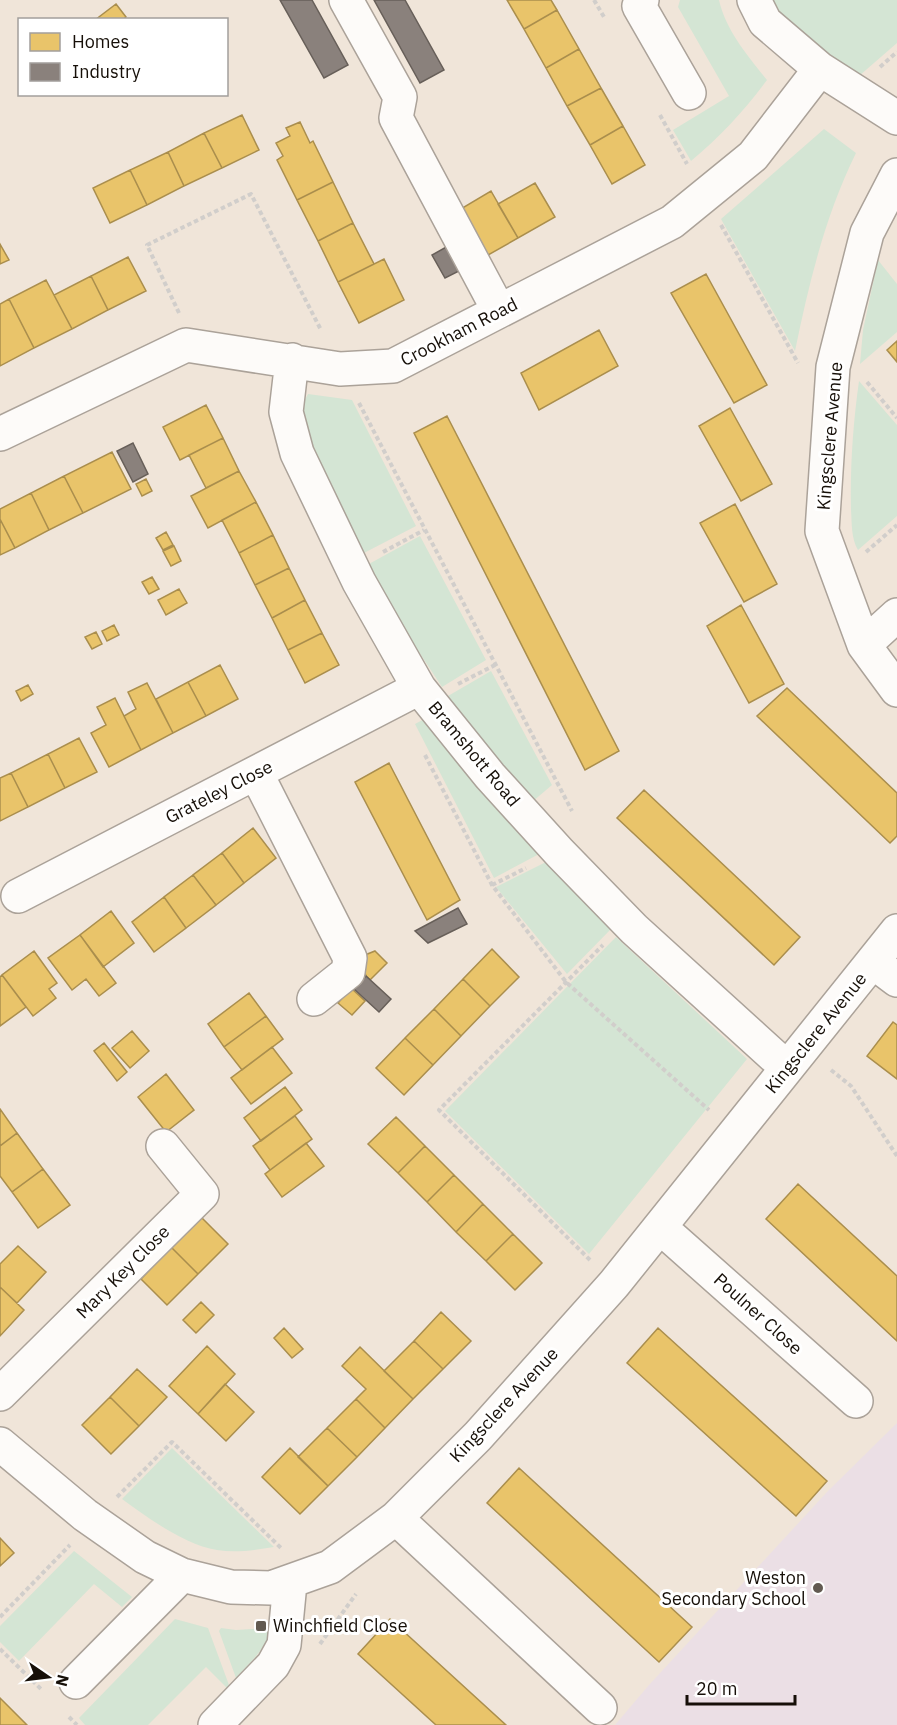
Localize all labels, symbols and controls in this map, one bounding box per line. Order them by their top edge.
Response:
legend [18,18,228,96]
text: Homes [72,30,129,53]
text: Industry [72,60,141,83]
street label: Crookham Road [396,292,521,371]
street label: Kingsclere Avenue [812,361,847,511]
street label: Bramshott Road [424,696,525,811]
street label: Grateley Close [161,755,276,828]
street label: Kingsclere Avenue [760,967,871,1098]
street label: Mary Key Close [71,1220,174,1323]
street label: Poulner Close [709,1268,808,1360]
street label: Kingsclere Avenue [444,1342,563,1467]
place label: Weston Secondary School [662,1566,806,1610]
marker: Weston Secondary School [811,1581,825,1595]
place label: Winchfield Close [273,1614,408,1637]
marker: Winchfield Close [254,1619,268,1633]
north arrow [18,1647,78,1707]
scale bar [687,1668,795,1706]
text: N [51,1673,74,1689]
text: 20 m [696,1677,738,1700]

